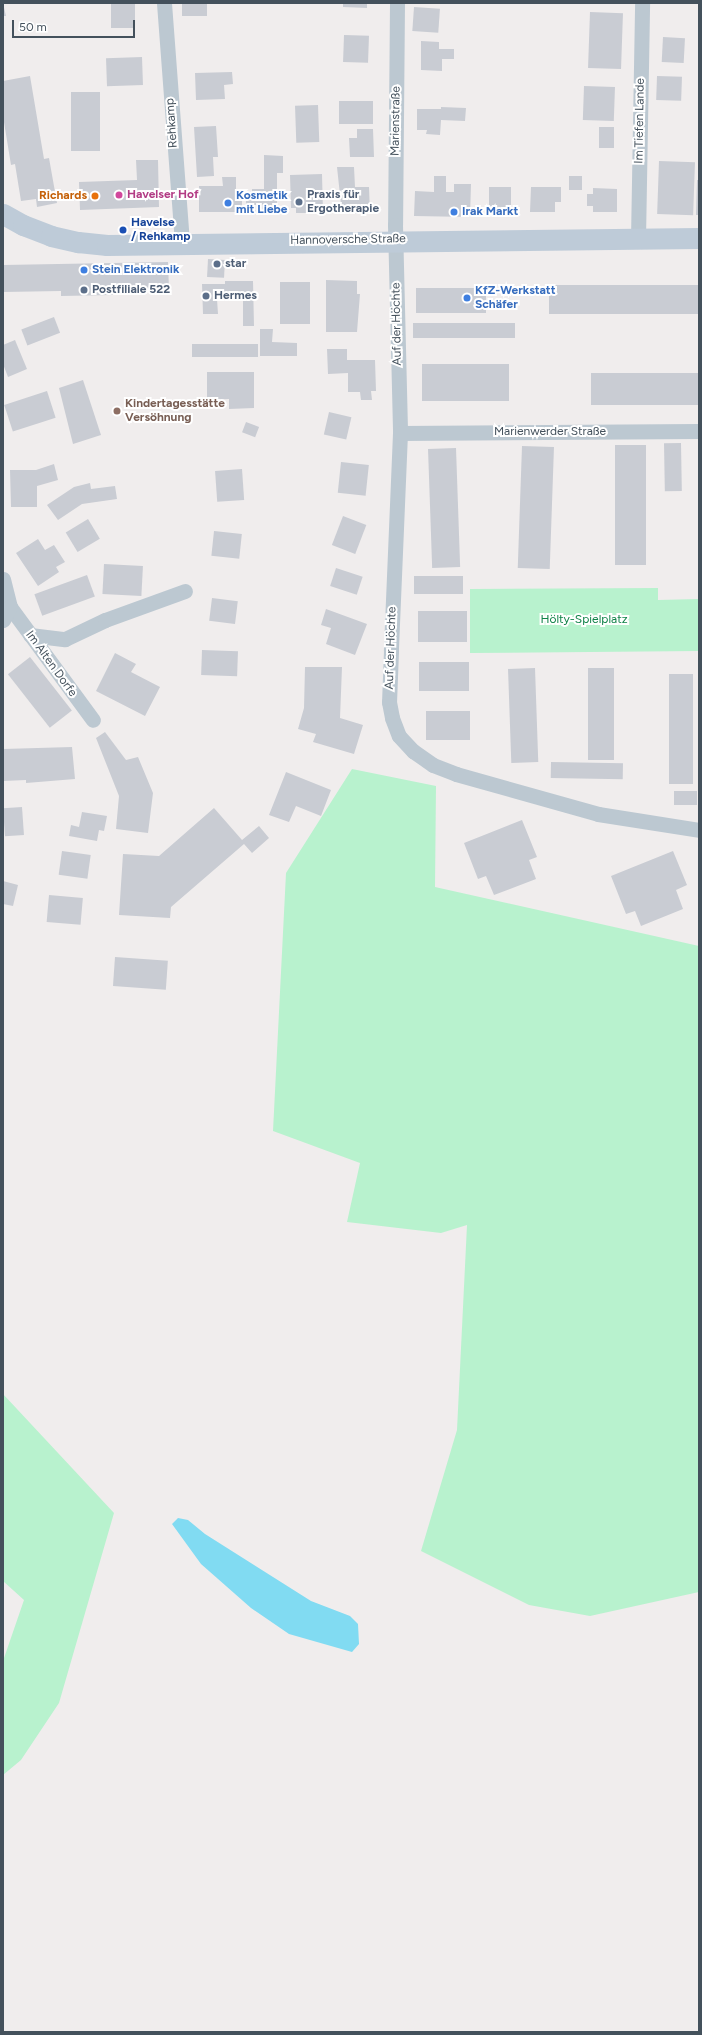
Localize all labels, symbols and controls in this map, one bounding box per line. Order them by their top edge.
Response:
scale bar [14,12,137,38]
text: 50 m [19,20,47,34]
street label: Im Tiefen Lande [632,78,648,164]
street label: Marienstraße [388,86,404,156]
street label: Rehkamp [163,98,181,148]
place label: Havelser Hof [127,188,199,202]
place label: Praxis für Ergotherapie [307,188,379,216]
place label: Richards [39,189,87,203]
place label: Kosmetik mit Liebe [236,189,288,217]
marker: Havelser Hof [114,190,124,200]
marker: Richards [90,191,100,201]
marker: Praxis für Ergotherapie [294,197,304,207]
marker: Kosmetik mit Liebe [223,198,233,208]
place label: Irak Markt [462,205,518,219]
marker: Irak Markt [449,207,459,217]
place label: Havelse / Rehkamp [131,216,190,244]
marker: Havelse / Rehkamp [118,225,128,235]
street label: Hannoversche Straße [290,232,406,248]
place label: star [225,257,246,271]
marker: star [212,259,222,269]
place label: Stein Elektronik [92,263,179,277]
marker: Stein Elektronik [79,265,89,275]
street label: Auf der Höchte [389,282,405,366]
place label: Postfiliale 522 [92,283,170,297]
place label: KfZ-Werkstatt Schäfer [475,284,556,312]
marker: Postfiliale 522 [79,285,89,295]
place label: Hermes [214,289,257,303]
marker: Hermes [201,291,211,301]
marker: KfZ-Werkstatt Schäfer [462,293,472,303]
place label: Kindertagesstätte Versöhnung [125,397,225,425]
marker: Kindertagesstätte Versöhnung [112,406,122,416]
street label: Marienwerder Straße [494,425,606,439]
street label: Auf der Höchte [382,606,400,690]
park label: Hölty-Spielplatz [540,613,628,627]
street label: Im Alten Dorfe [22,628,80,700]

